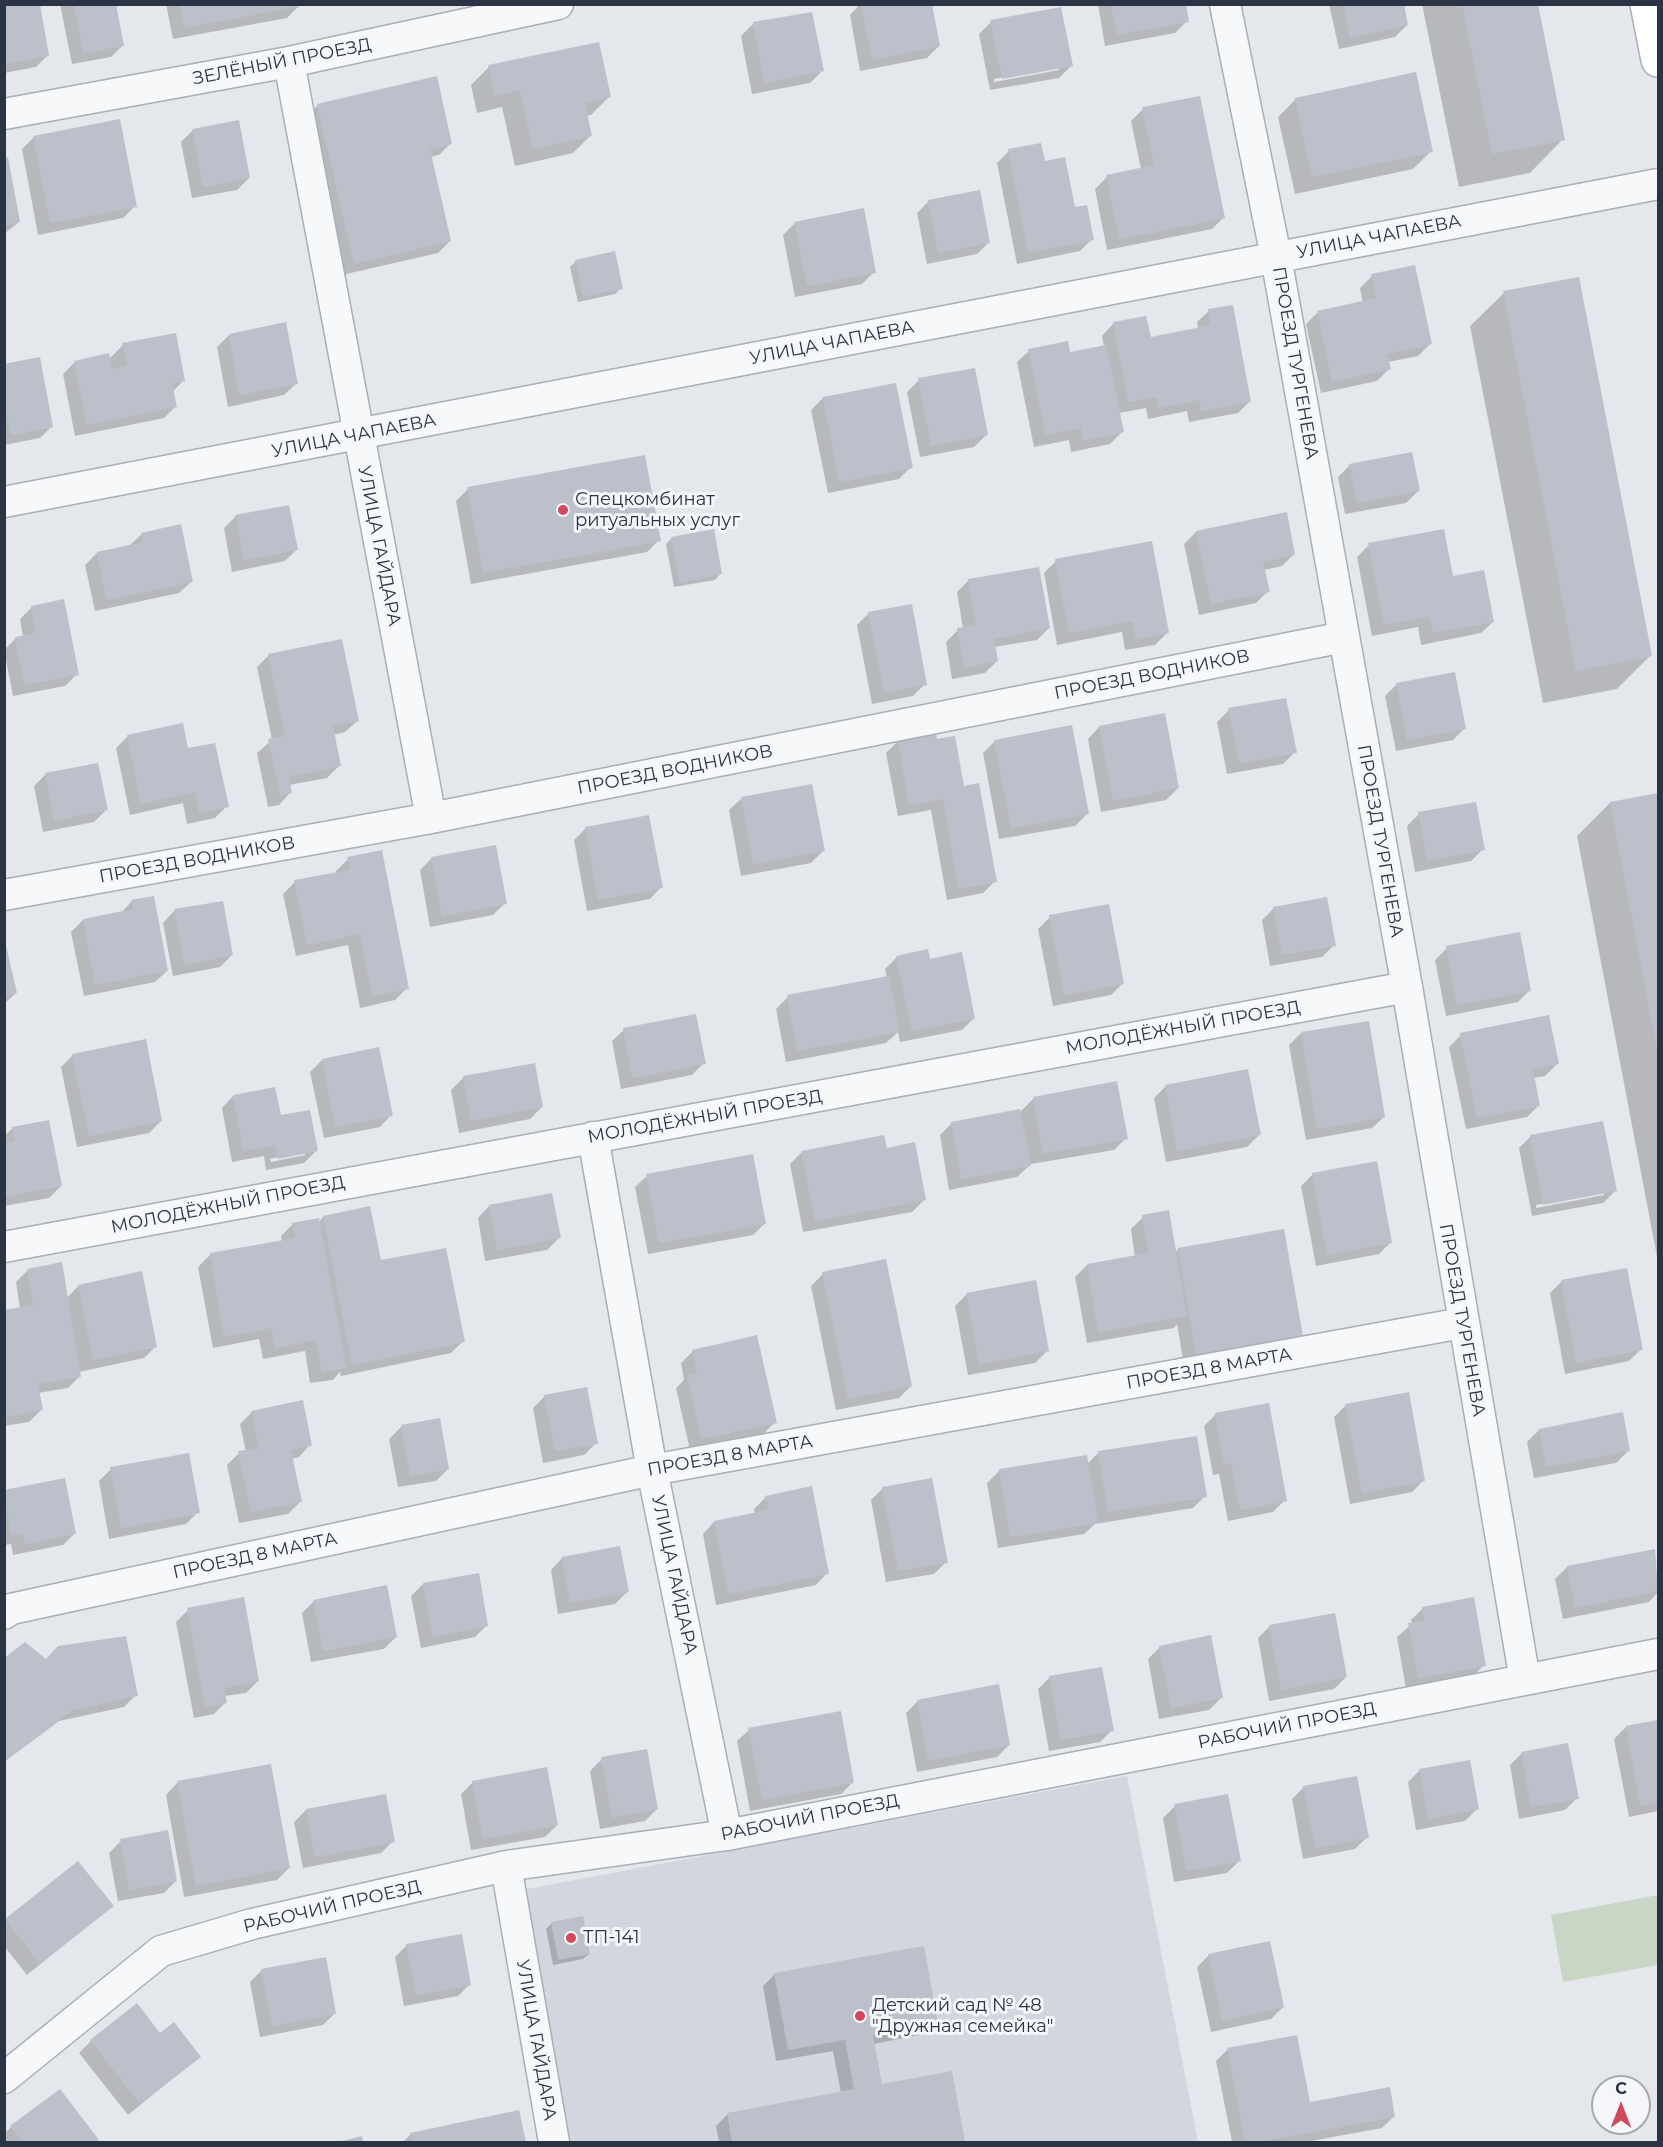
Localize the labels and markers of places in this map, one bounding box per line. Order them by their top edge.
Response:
place label: Спецкомбинат ритуальных услуг [575,489,740,532]
marker: Спецкомбинат ритуальных услуг [556,503,570,517]
place label: ТП-141 [583,1927,639,1949]
marker: ТП-141 [564,1931,578,1945]
place label: Детский сад № 48 "Дружная семейка" [872,1995,1053,2038]
marker: Детский сад № 48 "Дружная семейка" [853,2009,867,2023]

